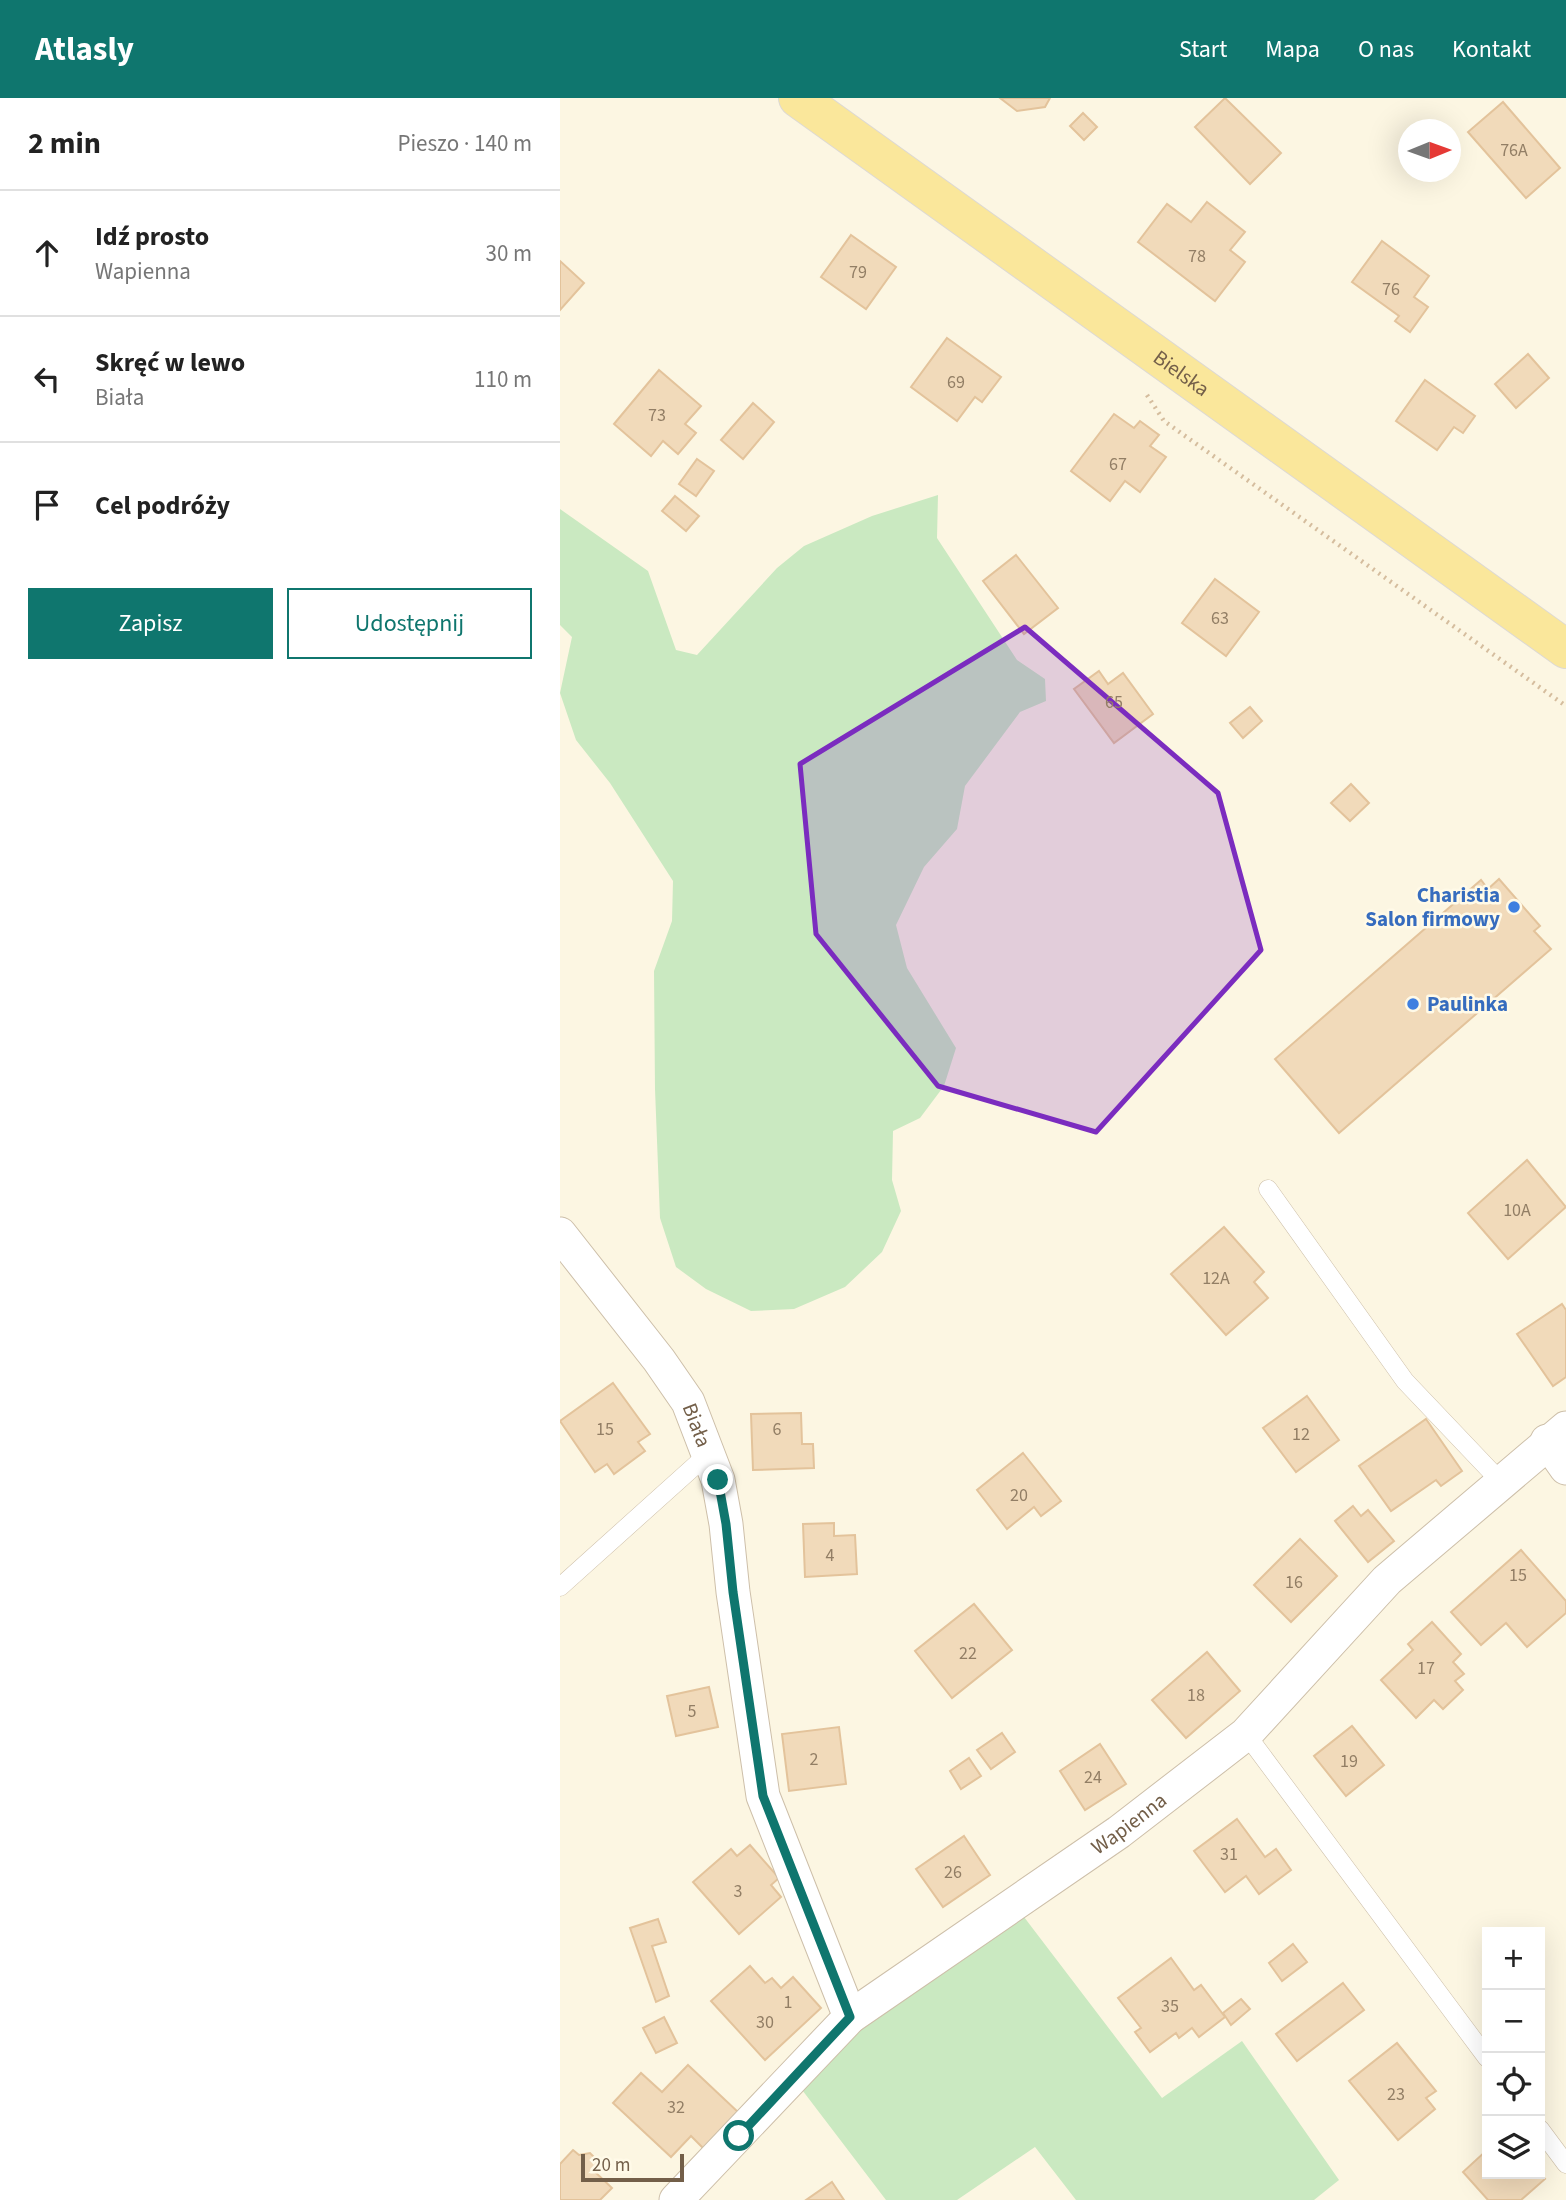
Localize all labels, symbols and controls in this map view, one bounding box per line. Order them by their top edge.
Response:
text: Atlasly [35,26,134,73]
text: Start [1179,32,1227,67]
text: Mapa [1265,32,1320,67]
text: O nas [1358,32,1414,67]
text: Kontakt [1452,32,1531,67]
north arrow [1398,119,1461,182]
text: 2 min [28,122,101,165]
text: Pieszo · 140 m [397,127,532,160]
house number: 76A [1500,138,1528,163]
text: Idź prosto [95,218,209,255]
icon: ahead [28,234,66,272]
text: 30 m [485,237,532,270]
house number: 78 [1188,244,1206,269]
text: Wapienna [95,255,191,288]
house number: 79 [849,260,867,285]
house number: 76 [1382,277,1400,302]
street label: Bielska [1147,343,1216,404]
text: Skręć w lewo [95,344,245,381]
icon: left [28,360,66,398]
text: 110 m [474,363,532,396]
house number: 69 [947,370,965,395]
text: Biała [95,381,144,414]
house number: 73 [648,403,666,428]
house number: 67 [1109,452,1127,477]
icon: arrive [28,486,66,524]
text: Cel podróży [95,487,230,524]
button: Zapisz [28,588,273,659]
button: Udostępnij [287,588,532,659]
house number: 63 [1211,606,1229,631]
house number: 65 [1105,690,1123,715]
place label: Charistia Salon firmowy [1365,880,1500,934]
marker: Charistia Salon firmowy [1506,899,1522,915]
place label: Paulinka [1427,989,1508,1019]
marker: Paulinka [1405,996,1421,1012]
house number: 10A [1503,1198,1531,1223]
house number: 12A [1202,1266,1230,1291]
street label: Biała [675,1399,719,1451]
house number: 15 [596,1417,614,1442]
house number: 6 [773,1417,782,1442]
house number: 12 [1292,1422,1310,1447]
route end [702,1464,733,1495]
house number: 20 [1010,1483,1028,1508]
house number: 4 [826,1543,835,1568]
house number: 15 [1509,1563,1527,1588]
house number: 16 [1285,1570,1303,1595]
house number: 22 [959,1641,977,1666]
house number: 17 [1417,1656,1435,1681]
house number: 18 [1187,1683,1205,1708]
house number: 5 [688,1699,697,1724]
house number: 2 [810,1747,819,1772]
house number: 19 [1340,1749,1358,1774]
house number: 24 [1084,1765,1102,1790]
street label: Wapienna [1085,1785,1173,1862]
house number: 31 [1220,1842,1238,1867]
house number: 26 [944,1860,962,1885]
house number: 3 [734,1879,743,1904]
map controls [1482,1927,1545,2179]
button: + [1482,1927,1545,1990]
house number: 1 [784,1990,792,2015]
button: − [1482,1990,1545,2053]
house number: 35 [1161,1994,1179,2019]
house number: 30 [756,2010,774,2035]
button: locate [1482,2053,1545,2116]
house number: 23 [1387,2082,1405,2107]
house number: 32 [667,2095,685,2120]
button: layers [1482,2116,1545,2179]
route start [723,2120,754,2151]
scale bar [581,2151,684,2183]
text: 20 m [592,2152,630,2179]

